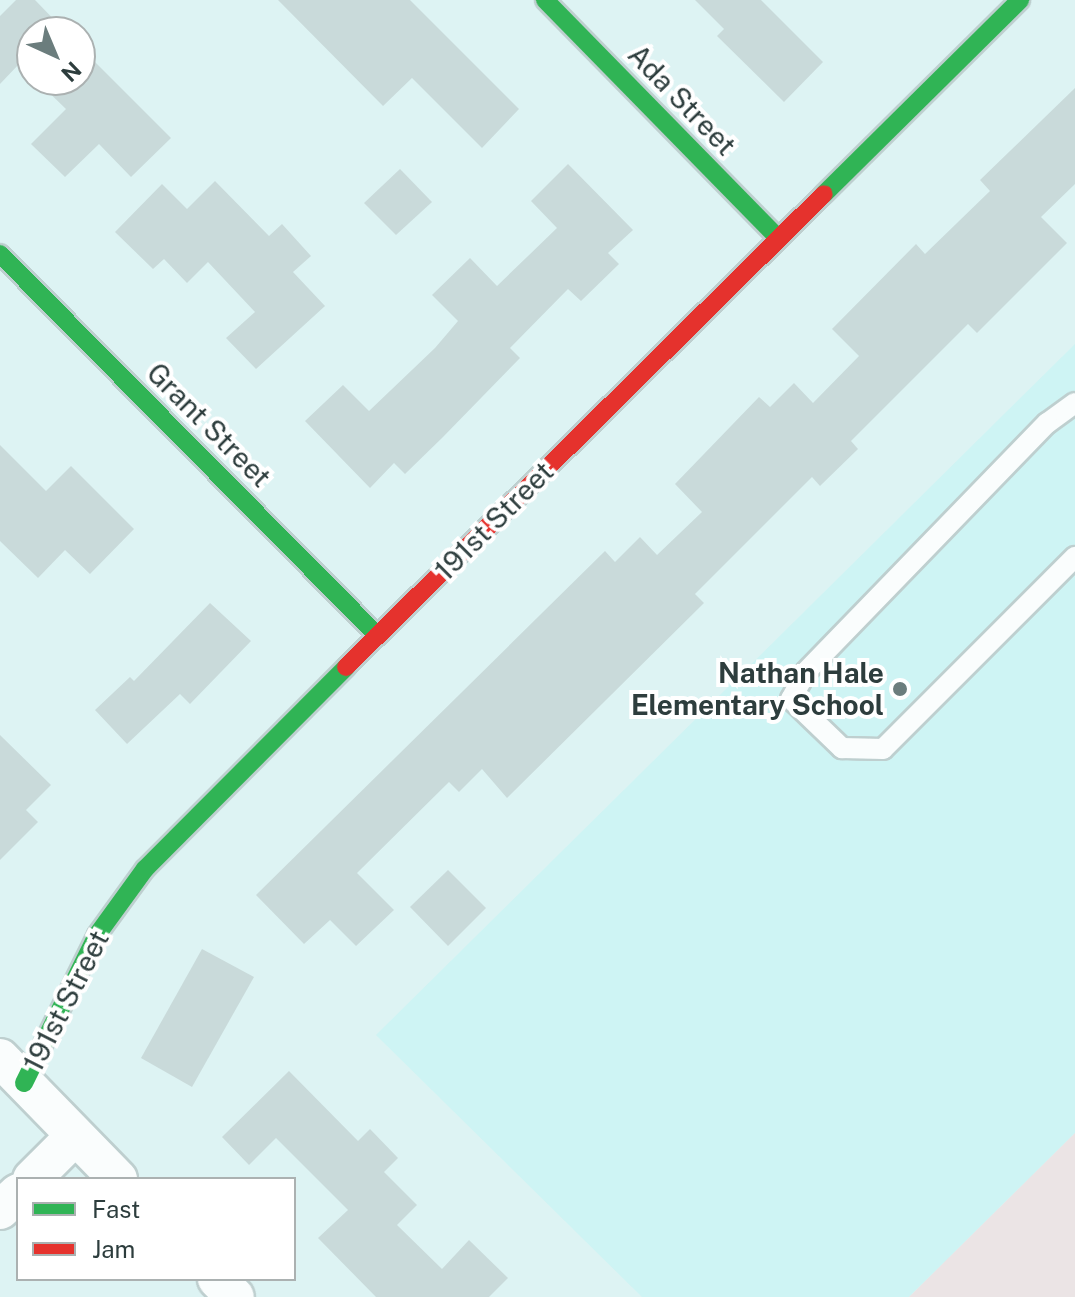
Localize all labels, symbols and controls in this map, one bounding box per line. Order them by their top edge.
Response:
north arrow [16,16,96,96]
street label: Ada Street [621,38,743,162]
text: N [56,56,87,87]
street label: Grant Street [140,356,278,494]
street label: 191st Street [428,455,560,587]
place label: Nathan Hale Elementary School [631,656,884,722]
marker: Nathan Hale Elementary School [891,680,909,698]
street label: 191st Street [16,925,116,1077]
legend [16,1177,296,1281]
text: Fast [92,1195,140,1223]
text: Jam [92,1235,135,1263]

